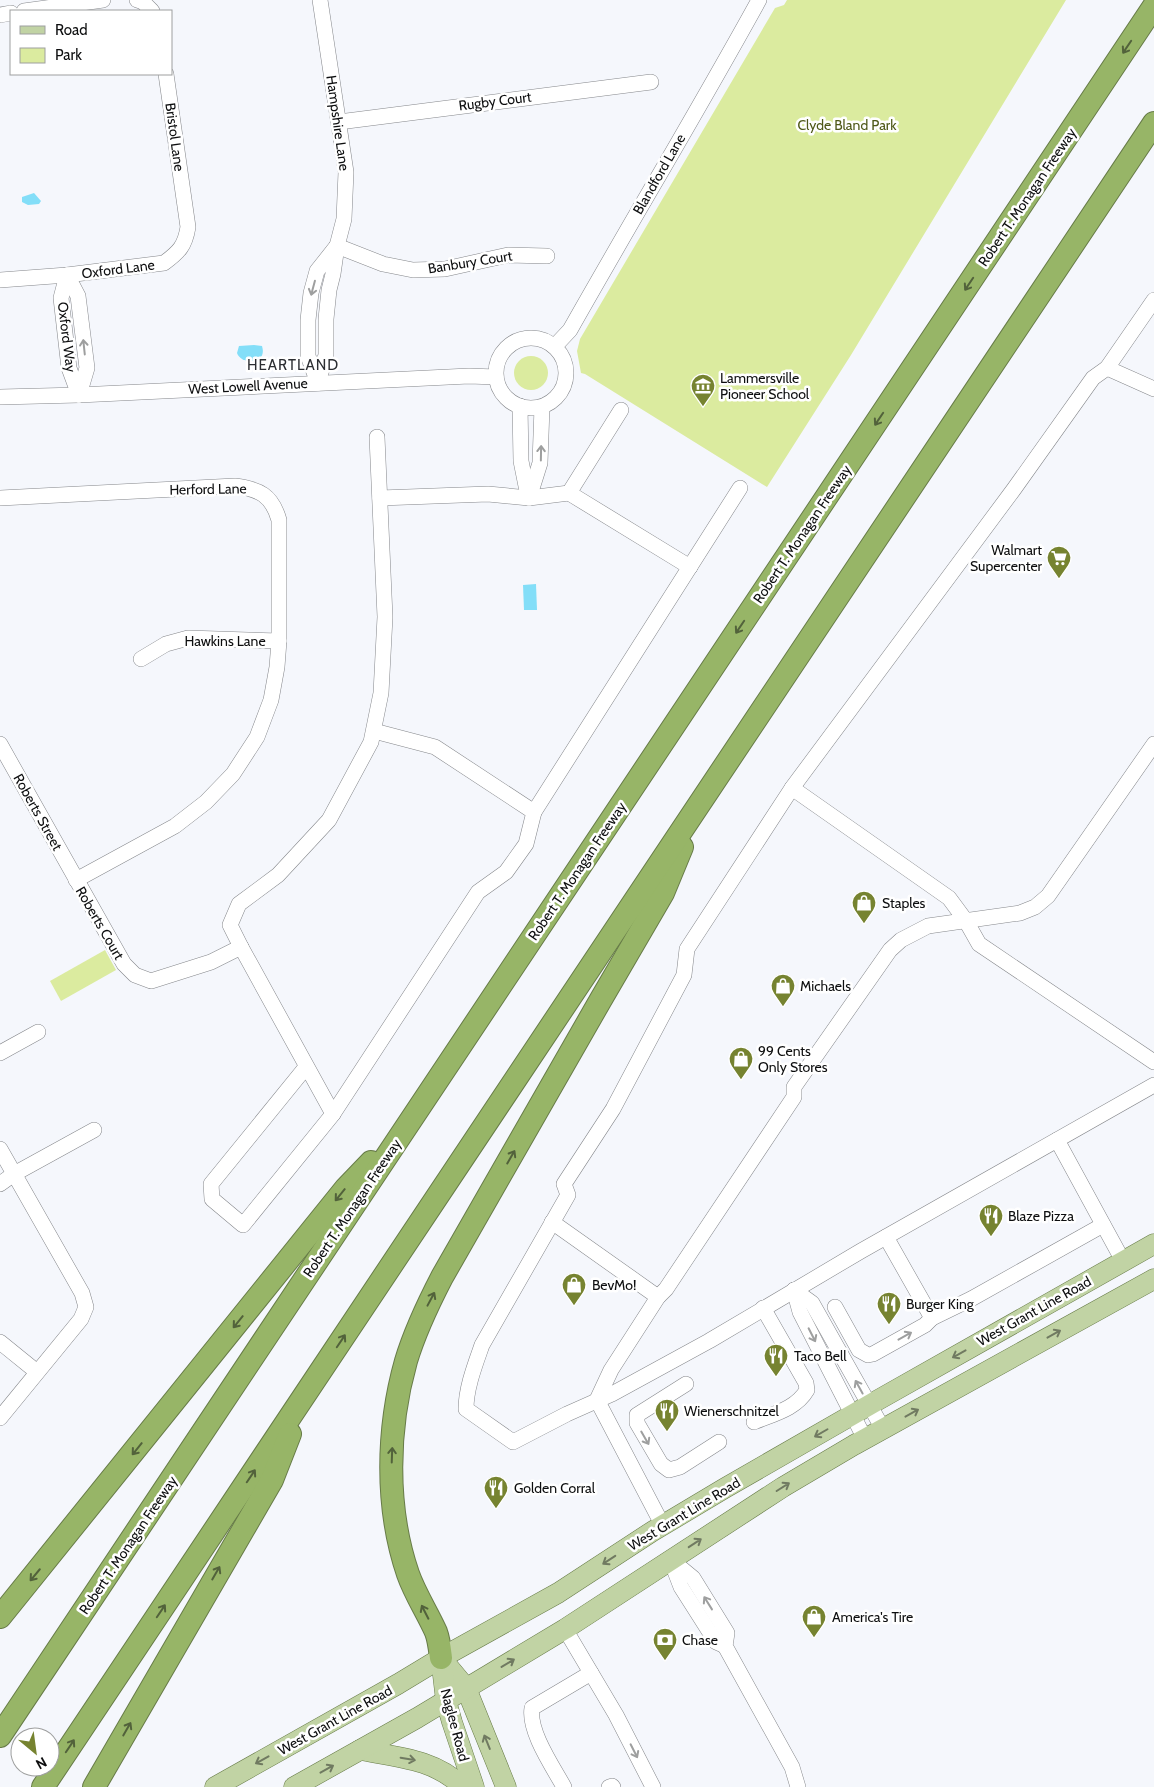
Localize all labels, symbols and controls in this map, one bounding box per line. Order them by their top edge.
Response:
legend [10,10,172,75]
text: Road [55,21,88,39]
one-way arrow [1122,40,1132,54]
text: Park [55,46,82,64]
street label: Hampshire Lane [322,74,354,172]
street label: Rugby Court [458,88,533,114]
street label: Bristol Lane [161,102,189,172]
park label: Clyde Bland Park [797,116,897,134]
street label: Robert T. Monagan Freeway [974,124,1080,270]
street label: Blandford Lane [629,131,689,217]
street label: Banbury Court [426,246,514,278]
street label: Oxford Lane [80,256,156,282]
one-way arrow [964,277,974,291]
one-way arrow [308,279,317,295]
street label: Oxford Way [54,301,80,373]
one-way arrow [79,339,89,355]
district label: HEARTLAND [247,356,339,374]
place label: Lammersville Pioneer School [720,369,810,403]
museum icon: Lammersville Pioneer School [690,373,716,407]
street label: West Lowell Avenue [188,374,308,398]
one-way arrow [874,412,884,426]
one-way arrow [536,446,545,462]
street label: Robert T. Monagan Freeway [749,461,855,607]
street label: Herford Lane [169,479,247,499]
place label: Walmart Supercenter [970,541,1043,575]
supermarket icon: Walmart Supercenter [1046,545,1072,579]
one-way arrow [735,620,745,634]
street label: Hawkins Lane [184,632,266,650]
street label: Roberts Street [10,771,67,854]
street label: Robert T. Monagan Freeway [524,798,630,944]
street label: Roberts Court [72,883,128,963]
shop icon: Staples [851,890,877,924]
place label: Staples [882,894,926,912]
shop icon: Michaels [770,973,796,1007]
place label: Michaels [800,977,851,995]
place label: 99 Cents Only Stores [758,1042,828,1076]
shop icon: 99 Cents Only Stores [728,1046,754,1080]
street label: Robert T. Monagan Freeway [299,1135,405,1281]
one-way arrow [506,1151,516,1165]
one-way arrow [335,1188,345,1202]
restaurant icon: Blaze Pizza [978,1203,1004,1237]
place label: Blaze Pizza [1008,1207,1074,1225]
shop icon: BevMo! [561,1272,587,1306]
street label: West Grant Line Road [974,1272,1094,1350]
place label: BevMo! [592,1276,636,1294]
restaurant icon: Burger King [876,1291,902,1325]
one-way arrow [427,1292,436,1307]
place label: Burger King [906,1295,975,1313]
one-way arrow [233,1315,244,1328]
one-way arrow [807,1328,817,1343]
one-way arrow [1046,1329,1061,1339]
one-way arrow [898,1331,912,1341]
one-way arrow [336,1334,346,1348]
restaurant icon: Taco Bell [763,1343,789,1377]
place label: Taco Bell [794,1347,847,1365]
one-way arrow [953,1349,967,1359]
one-way arrow [854,1379,864,1394]
restaurant icon: Wienerschnitzel [654,1398,680,1432]
place label: Wienerschnitzel [684,1402,780,1420]
one-way arrow [904,1408,919,1417]
one-way arrow [813,1428,828,1438]
one-way arrow [641,1431,651,1445]
one-way arrow [131,1442,142,1455]
one-way arrow [387,1448,397,1464]
one-way arrow [245,1469,256,1483]
street label: Robert T. Monagan Freeway [75,1472,181,1618]
street label: West Grant Line Road [625,1473,743,1555]
restaurant icon: Golden Corral [483,1475,509,1509]
place label: Golden Corral [514,1479,596,1497]
one-way arrow [776,1481,790,1491]
one-way arrow [688,1538,702,1549]
one-way arrow [603,1555,617,1565]
one-way arrow [212,1567,222,1581]
one-way arrow [29,1569,40,1582]
one-way arrow [703,1596,713,1610]
one-way arrow [155,1604,166,1618]
shop icon: America's Tire [801,1604,827,1638]
one-way arrow [420,1605,430,1620]
place label: America's Tire [832,1608,913,1626]
bank icon: Chase [652,1627,678,1661]
place label: Chase [682,1631,718,1649]
one-way arrow [500,1658,514,1668]
street label: West Grant Line Road [275,1681,395,1759]
street label: Naglee Road [437,1687,473,1763]
one-way arrow [122,1723,132,1737]
north arrow [10,1727,60,1777]
one-way arrow [482,1735,492,1750]
one-way arrow [66,1740,76,1754]
one-way arrow [630,1743,639,1758]
text: N [33,1753,50,1774]
one-way arrow [399,1755,415,1765]
one-way arrow [256,1756,270,1766]
one-way arrow [319,1763,333,1773]

